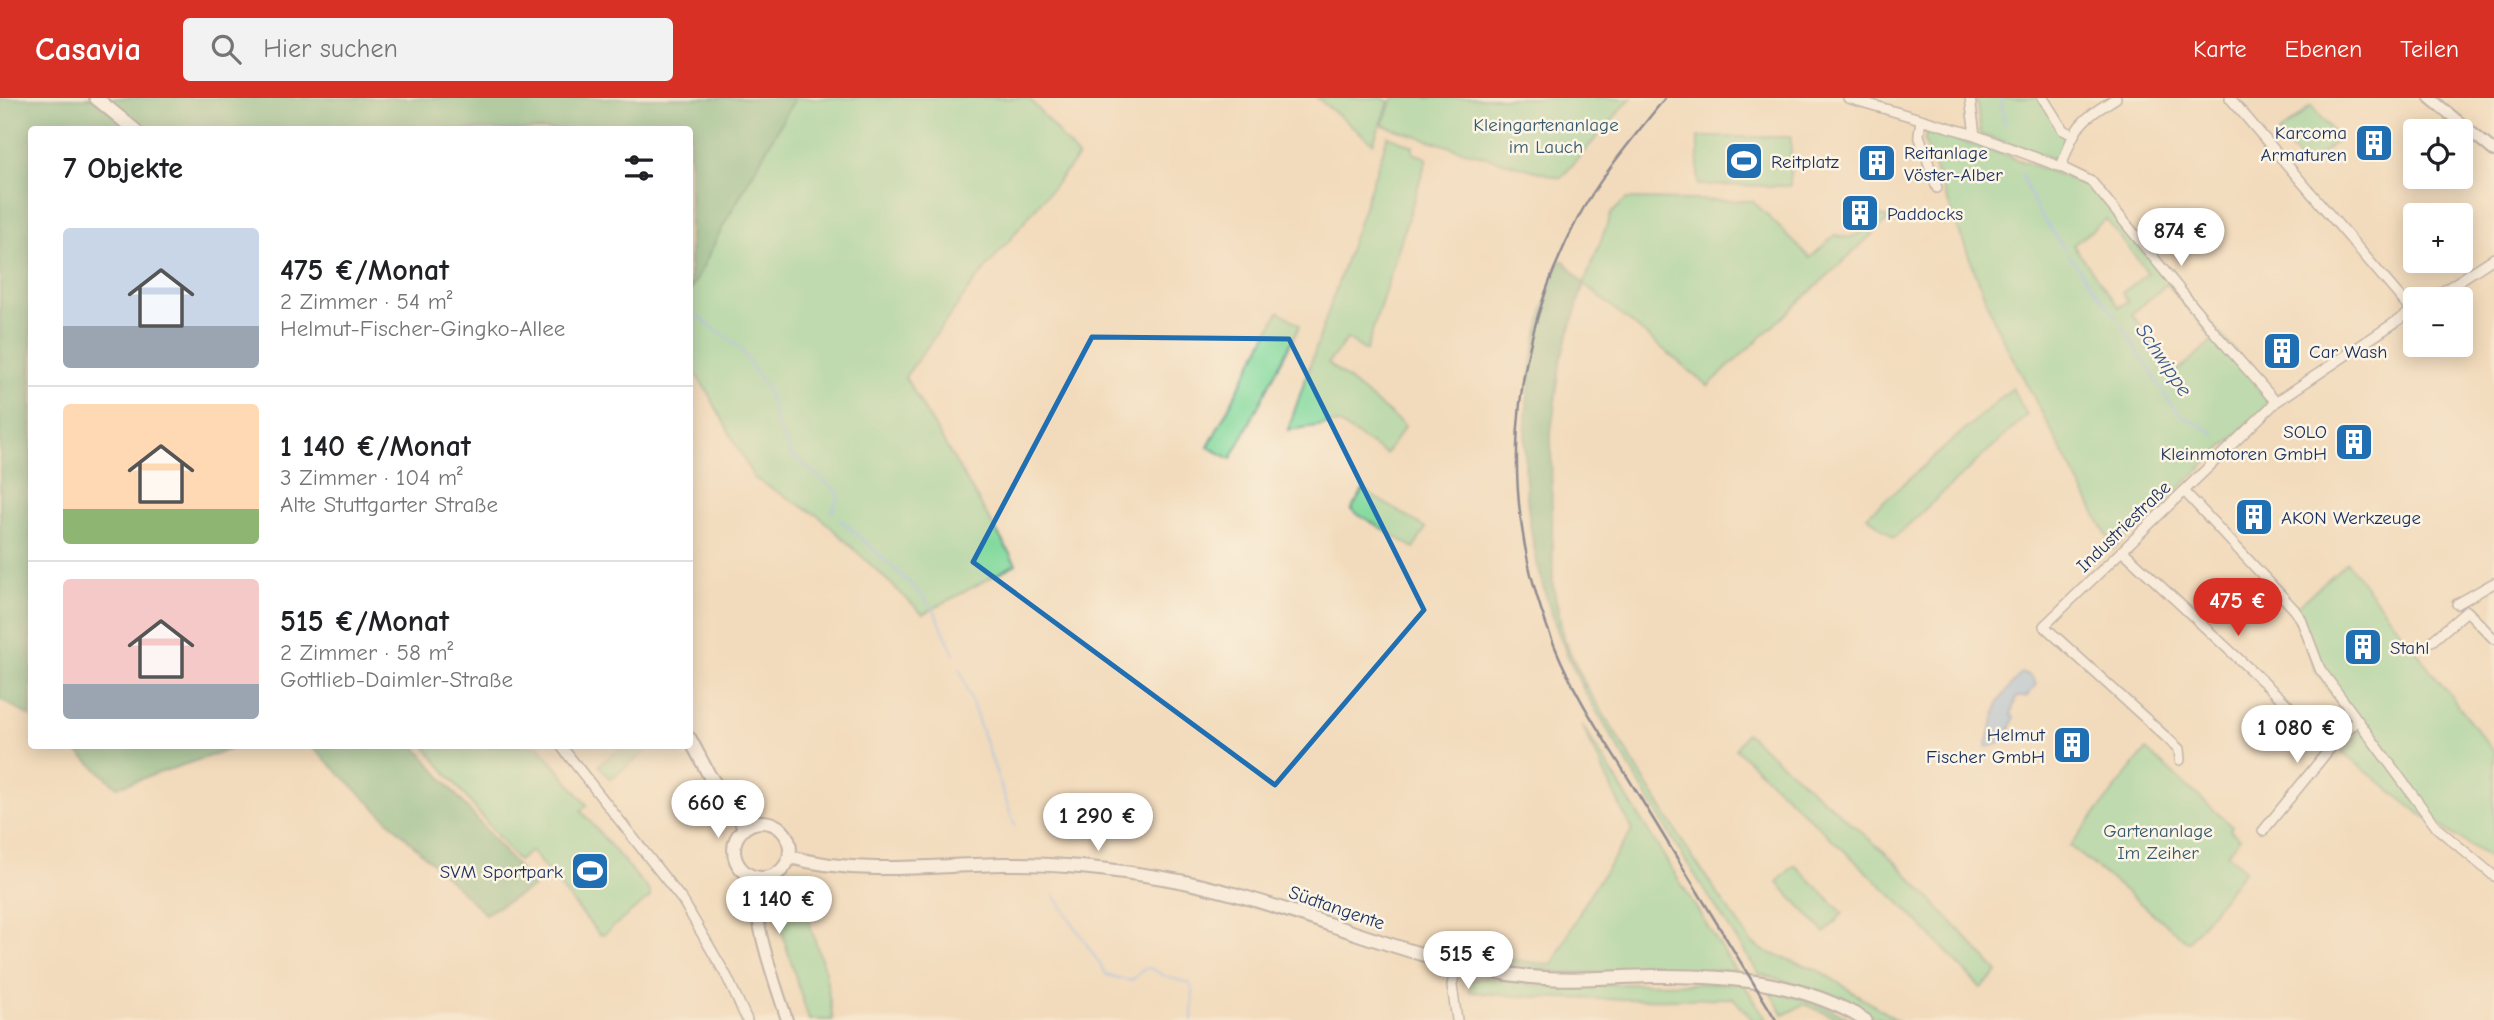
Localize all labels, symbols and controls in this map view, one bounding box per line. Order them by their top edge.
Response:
search box [183,18,673,81]
text: Casavia [35,30,141,68]
icon: search [207,30,245,68]
text: Hier suchen [263,34,398,64]
text: Karte [2193,35,2246,63]
text: Ebenen [2284,35,2362,63]
text: Teilen [2400,35,2459,63]
park label: Kleingartenanlage im Lauch [1473,114,1619,158]
map controls [2403,119,2473,357]
button: locate [2403,119,2473,189]
place label: Karcoma Armaturen [2261,122,2347,166]
building icon: Karcoma Armaturen [2353,122,2395,164]
sports icon: Reitplatz [1723,140,1765,182]
building icon: Reitanlage Vöster-Alber [1856,142,1898,184]
place label: Reitanlage Vöster-Alber [1904,142,2003,186]
icon: filters [620,149,658,187]
text: 7 Objekte [63,151,183,186]
place label: Reitplatz [1771,151,1839,173]
building icon: Paddocks [1839,192,1881,234]
place label: Paddocks [1887,203,1963,225]
button: + [2403,203,2473,273]
pin: 874 € [2132,208,2230,268]
text: 874 € [2153,217,2209,244]
text: 475 €/Monat [280,253,449,288]
icon: home [119,256,203,340]
button: − [2403,287,2473,357]
text: 2 Zimmer · 54 m² [280,288,452,315]
text: Helmut-Fischer-Gingko-Allee [280,315,565,342]
water label: Schwippe [2131,319,2197,402]
building icon: Car Wash [2261,330,2303,372]
place label: Car Wash [2309,341,2387,363]
place label: SOLO Kleinmotoren GmbH [2161,421,2327,465]
building icon: SOLO Kleinmotoren GmbH [2333,421,2375,463]
text: 1 140 €/Monat [280,429,471,464]
icon: home [119,432,203,516]
text: 3 Zimmer · 104 m² [280,464,463,491]
street label: Industriestraße [2072,476,2175,577]
text: Alte Stuttgarter Straße [280,491,498,518]
building icon: AKON Werkzeuge [2233,496,2275,538]
place label: AKON Werkzeuge [2281,507,2421,529]
pin: 475 € [2189,578,2287,638]
text: 475 € [2209,587,2267,614]
text: 515 €/Monat [280,604,449,639]
icon: home [119,607,203,691]
building icon: Stahl [2342,626,2384,668]
place label: Stahl [2390,637,2430,659]
text: 2 Zimmer · 58 m² [280,639,453,666]
text: Gottlieb-Daimler-Straße [280,666,513,693]
pin: 1 080 € [2232,706,2362,765]
text: 1 080 € [2257,714,2337,741]
place label: Helmut Fischer GmbH [1926,724,2046,768]
building icon: Helmut Fischer GmbH [2051,724,2093,766]
pin: 660 € [669,780,767,840]
text: 660 € [687,789,749,816]
pin: 1 290 € [1033,794,1163,853]
text: 1 290 € [1059,802,1137,829]
park label: Gartenanlage Im Zeiher [2103,820,2213,864]
sports icon: SVM Sportpark [569,850,611,892]
place label: SVM Sportpark [440,861,564,883]
pin: 1 140 € [714,876,844,936]
street label: Südtangente [1286,881,1388,935]
text: 1 140 € [742,885,816,912]
pin: 515 € [1419,932,1517,991]
text: 515 € [1439,940,1497,967]

